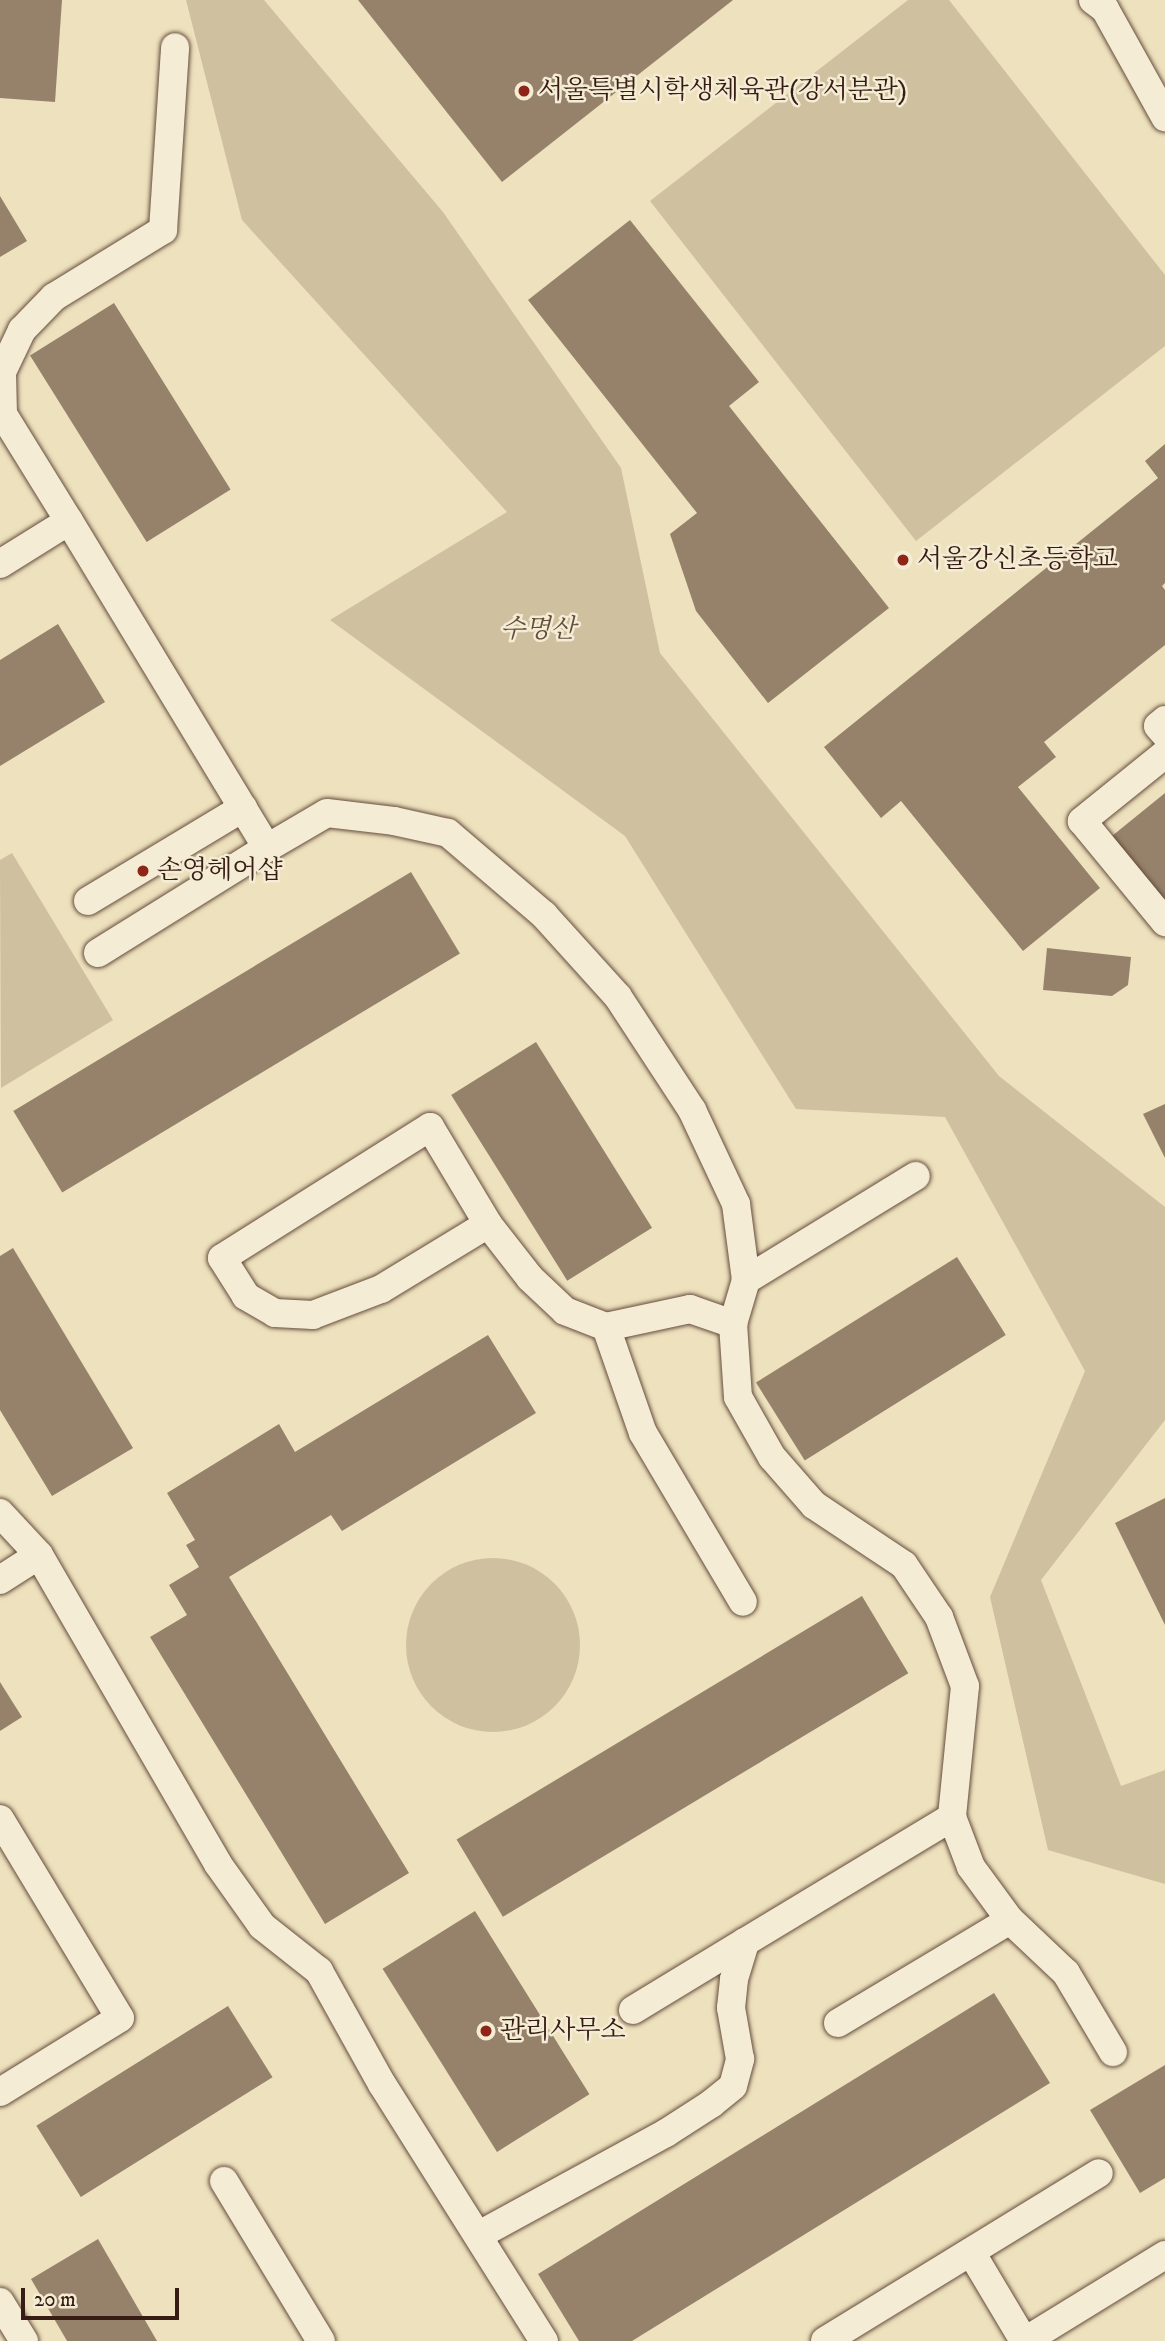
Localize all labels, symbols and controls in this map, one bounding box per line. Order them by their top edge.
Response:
place label: 서울특별시학생체육관(강서분관) [538,75,907,107]
marker: 서울특별시학생체육관(강서분관) [516,83,532,99]
place label: 서울강신초등학교 [917,544,1118,576]
marker: 서울강신초등학교 [895,552,911,568]
park label: 수명산 [500,614,576,646]
place label: 손영헤어샵 [157,855,283,887]
marker: 손영헤어샵 [135,863,151,879]
place label: 관리사무소 [500,2015,626,2047]
marker: 관리사무소 [478,2023,494,2039]
scale bar [24,2274,182,2318]
text: 20 m [34,2287,76,2313]

